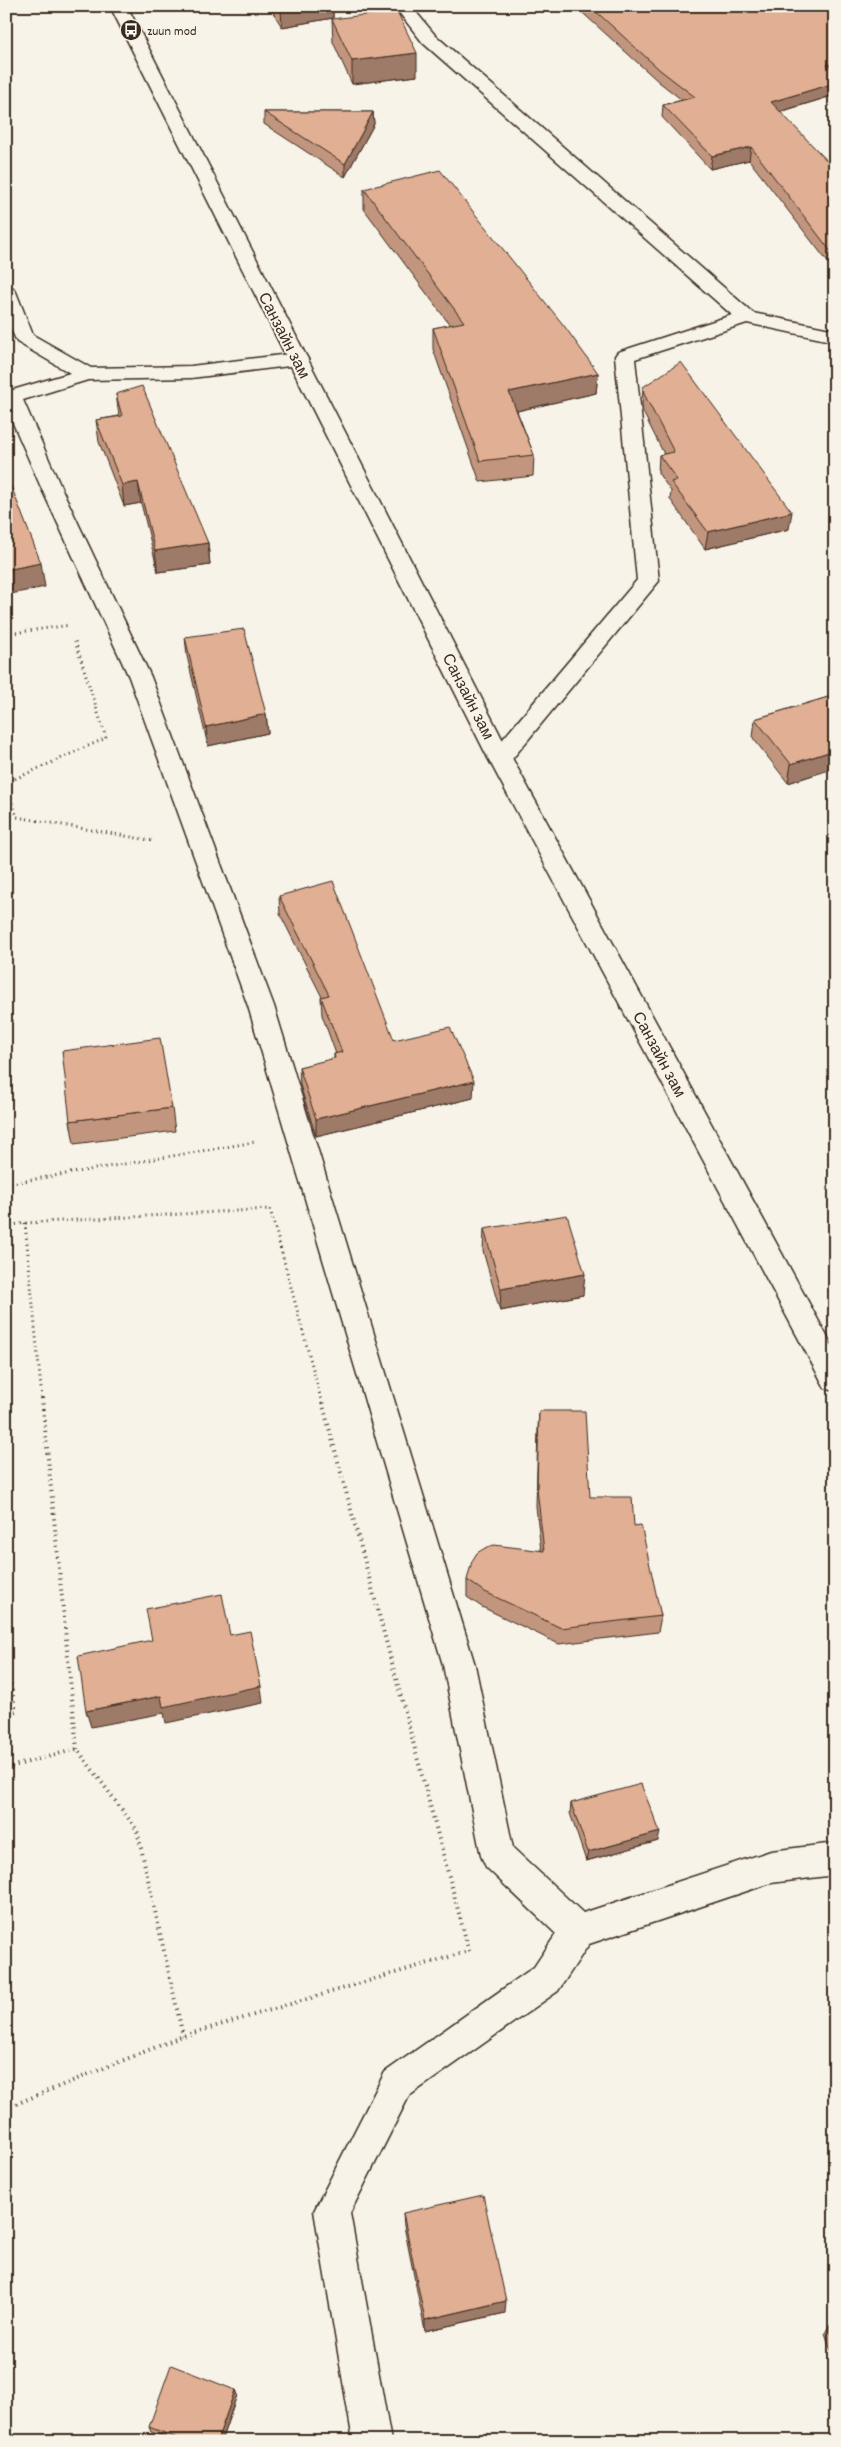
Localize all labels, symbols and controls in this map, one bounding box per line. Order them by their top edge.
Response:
bus stop icon: zuun mod [119,18,143,42]
place label: zuun mod [147,22,196,42]
street label: Санзайн зам [251,289,314,383]
street label: Санзайн зам [435,650,498,744]
street label: Санзайн зам [625,1008,690,1102]

